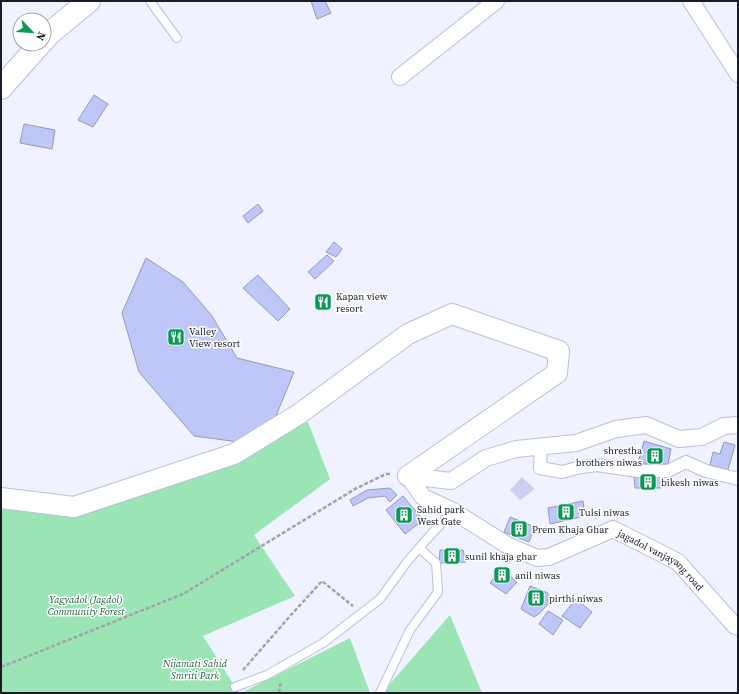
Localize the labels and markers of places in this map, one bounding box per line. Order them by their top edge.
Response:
place label: Kapan view resort [336,290,388,315]
restaurant icon: Kapan view resort [313,292,333,312]
place label: Valley View resort [189,325,241,350]
restaurant icon: Valley View resort [166,327,186,347]
place label: shrestha brothers niwas [576,444,643,469]
building icon: shrestha brothers niwas [645,446,665,466]
building icon: bikesh niwas [638,472,658,492]
place label: bikesh niwas [661,476,719,489]
building icon: Tulsi niwas [556,502,576,522]
place label: Sahid park West Gate [417,503,465,528]
building icon: Sahid park West Gate [394,505,414,525]
place label: Tulsi niwas [579,506,629,519]
building icon: Prem Khaja Ghar [509,519,529,539]
place label: Prem Khaja Ghar [532,523,609,536]
building icon: sunil khaja ghar [442,546,462,566]
place label: sunil khaja ghar [465,550,537,563]
building icon: anil niwas [492,565,512,585]
place label: anil niwas [515,569,560,582]
building icon: pirthi niwas [526,588,546,608]
place label: pirthi niwas [549,592,603,605]

